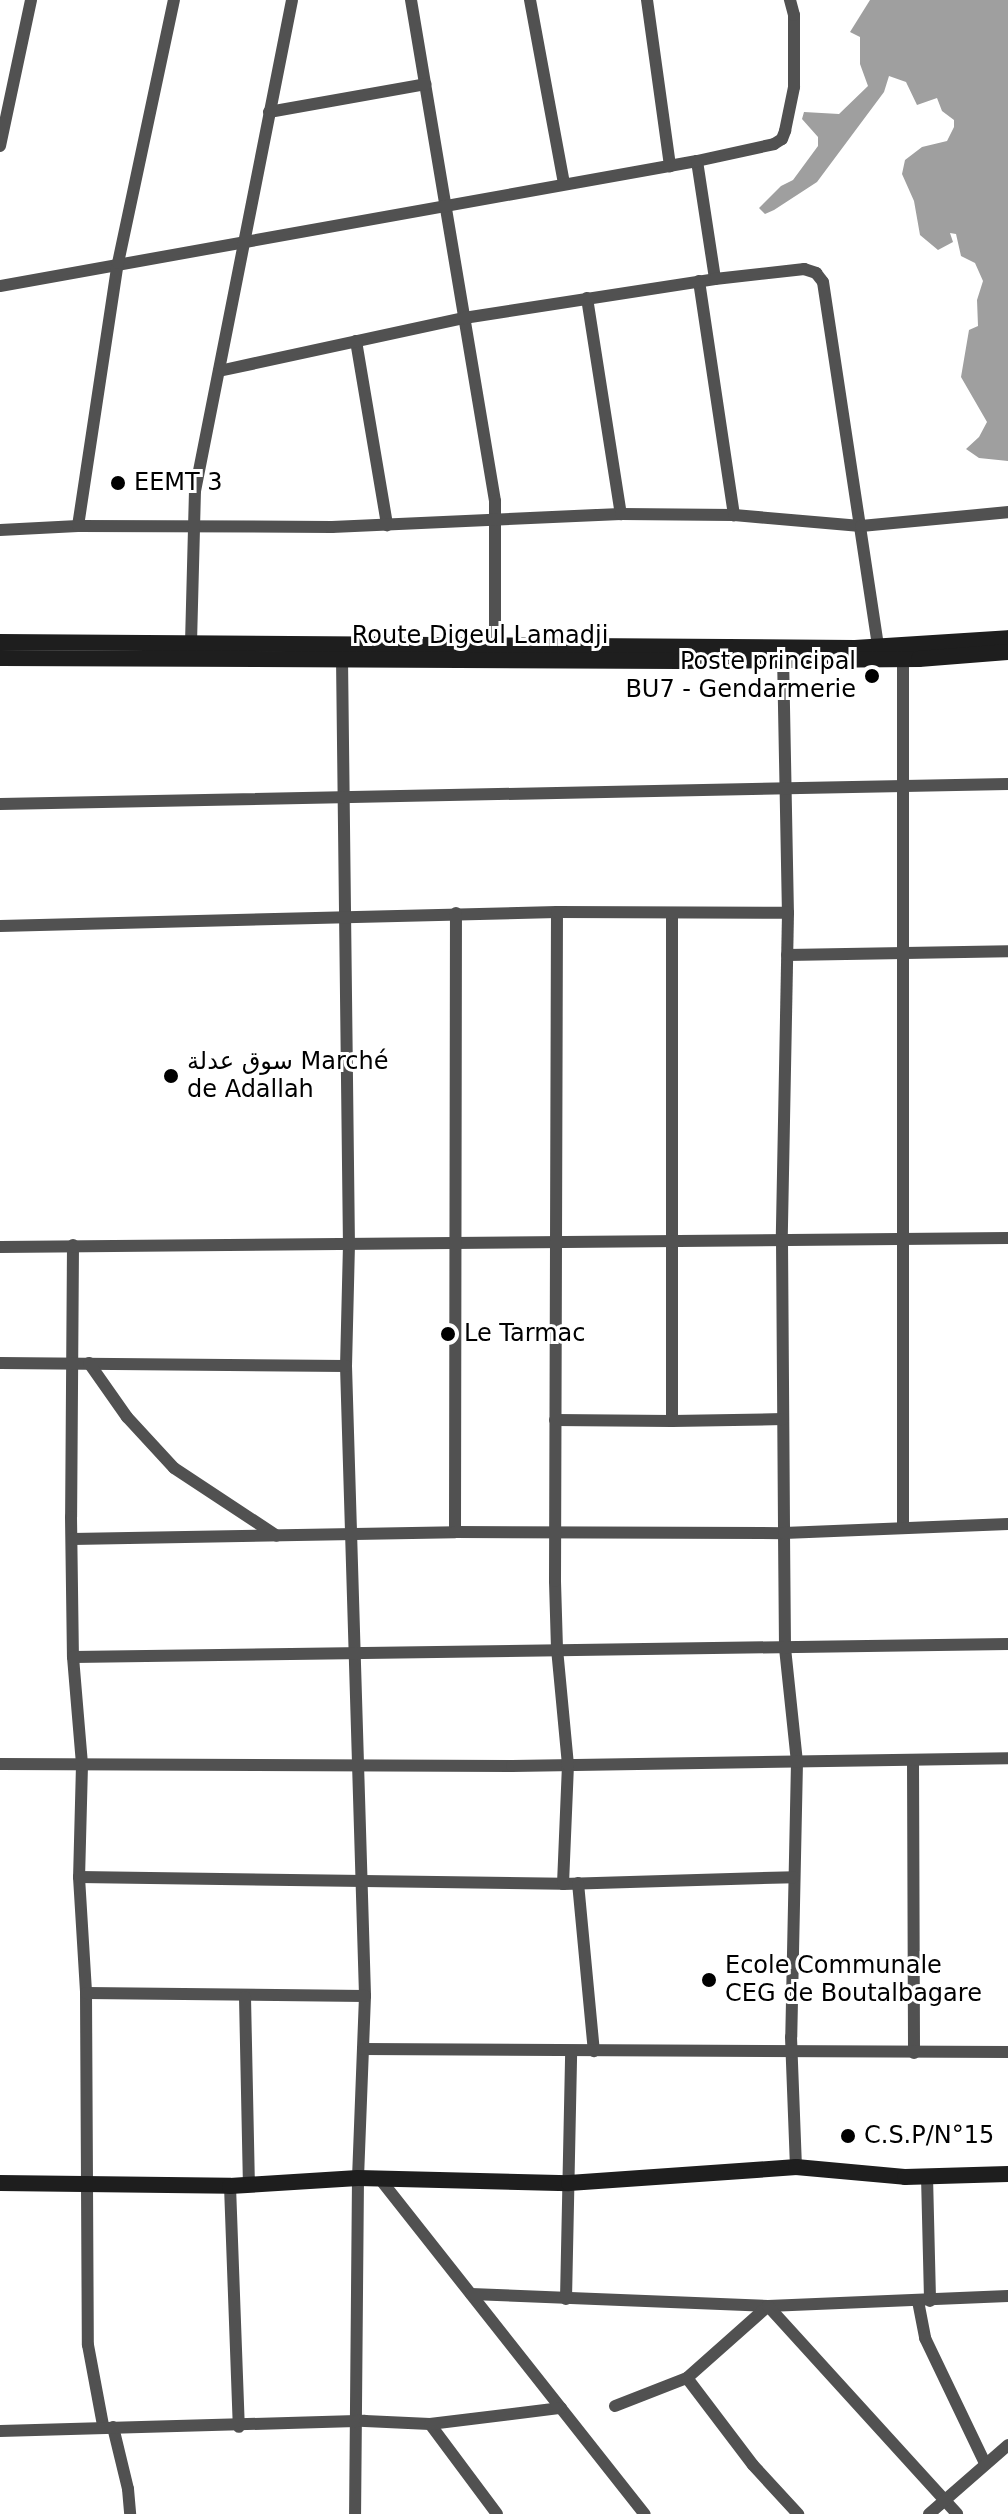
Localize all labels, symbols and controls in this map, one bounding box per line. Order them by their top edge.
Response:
place label: EEMT 3 [134,469,223,497]
marker: EEMT 3 [109,474,127,492]
street label: Route Digeul Lamadji [352,622,608,650]
place label: Poste principal BU7 - Gendarmerie [625,648,856,704]
marker: Poste principal BU7 - Gendarmerie [863,667,881,685]
place label: سوق عدلة Marché de Adallah [187,1048,388,1104]
marker: سوق عدلة Marché de Adallah [162,1067,180,1085]
place label: Le Tarmac [464,1320,585,1348]
marker: Le Tarmac [439,1325,457,1343]
place label: Ecole Communale CEG de Boutalbagare [725,1952,982,2008]
marker: Ecole Communale CEG de Boutalbagare [700,1971,718,1989]
place label: C.S.P/N°15 [864,2122,994,2150]
marker: C.S.P/N°15 [839,2127,857,2145]

